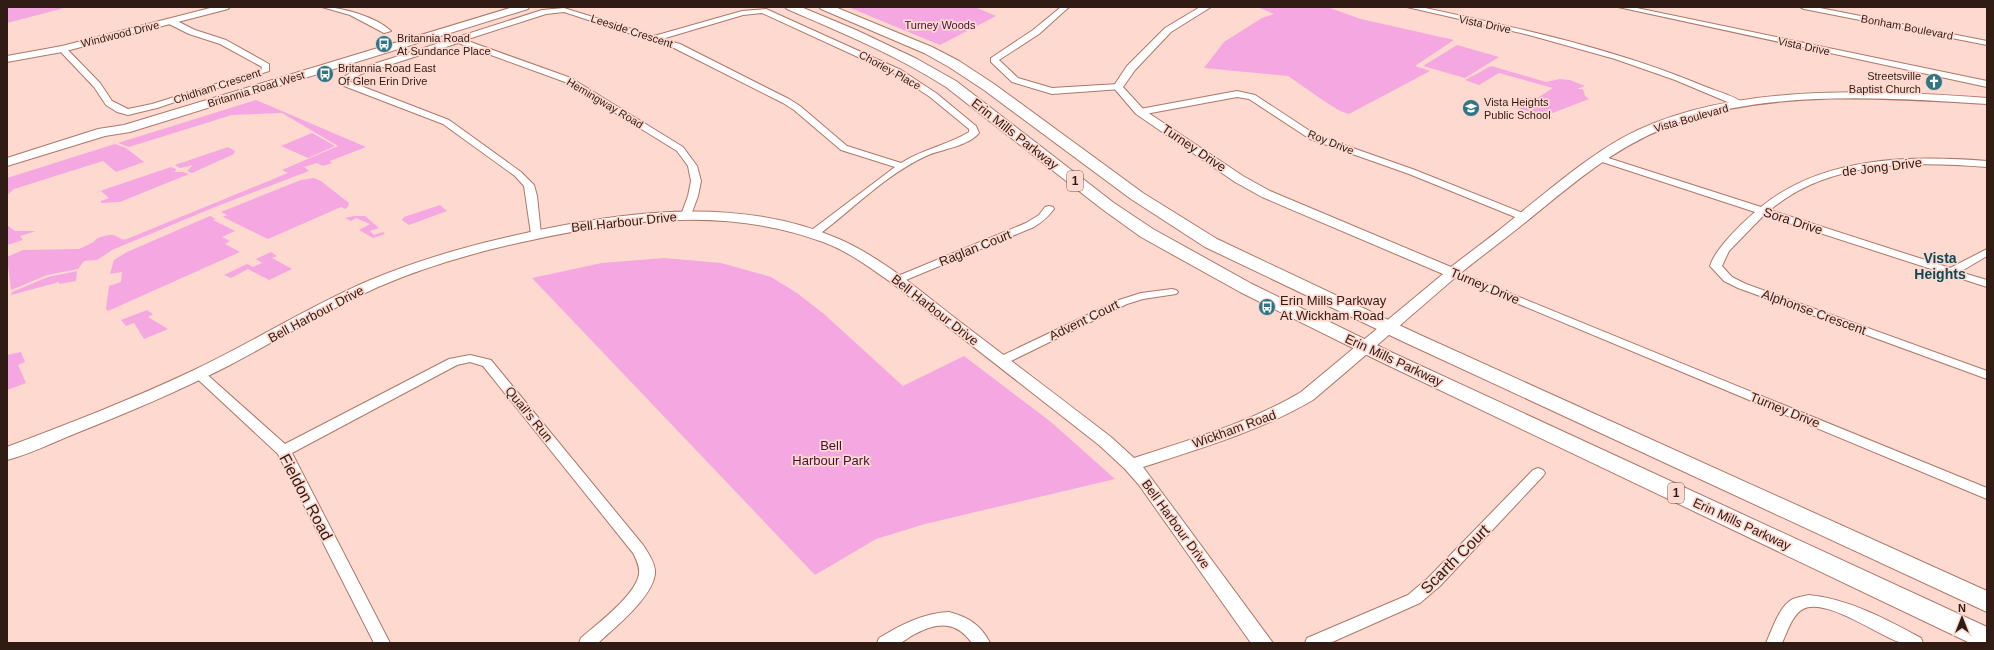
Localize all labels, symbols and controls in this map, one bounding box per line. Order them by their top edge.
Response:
street label: Leeside Crescent [589,12,675,50]
street label: Bonham Boulevard [1860,12,1954,42]
street label: Vista Drive [1458,13,1512,35]
street label: Windwood Drive [80,18,160,50]
park label: Turney Woods [905,19,976,31]
place label: Britannia Road At Sundance Place [397,32,491,57]
bus stop icon: Britannia Road At Sundance Place [374,34,394,54]
street label: Vista Drive [1777,35,1831,57]
street label: Chorley Place [857,48,923,92]
place label: Britannia Road East Of Glen Erin Drive [338,62,436,87]
bus stop icon: Britannia Road East Of Glen Erin Drive [315,64,335,84]
street label: Chidham Crescent [172,66,262,106]
street label: Britannia Road West [206,69,306,109]
place label: Streetsville Baptist Church [1849,70,1921,95]
church icon: Streetsville Baptist Church [1924,72,1944,92]
street label: Hemingway Road [565,75,645,131]
street label: Erin Mills Parkway [969,95,1062,173]
place label: Vista Heights Public School [1484,96,1551,121]
school or university icon: Vista Heights Public School [1461,98,1481,118]
street label: Vista Boulevard [1652,102,1730,134]
street label: Turney Drive [1159,121,1229,175]
street label: Roy Drive [1306,127,1356,157]
street label: de Jong Drive [1841,155,1923,179]
road number: 1 [1067,171,1083,191]
street label: Sora Drive [1761,204,1825,238]
street label: Bell Harbour Drive [570,209,678,235]
street label: Raglan Court [937,227,1014,269]
district label: Vista Heights [1914,250,1966,282]
street label: Turney Drive [1448,265,1522,307]
street label: Bell Harbour Drive [889,271,981,349]
street label: Bell Harbour Drive [266,282,366,346]
street label: Alphonse Crescent [1760,286,1869,338]
place label: Erin Mills Parkway At Wickham Road [1280,293,1387,323]
street label: Advent Court [1047,296,1122,343]
bus stop icon: Erin Mills Parkway At Wickham Road [1257,297,1277,317]
street label: Erin Mills Parkway [1343,331,1446,389]
street label: Quail's Run [502,383,556,445]
street label: Turney Drive [1748,389,1822,431]
street label: Wickham Road [1190,407,1278,451]
park label: Bell Harbour Park [792,438,870,468]
street label: Fieldon Road [276,451,336,543]
street label: Bell Harbour Drive [1139,477,1213,571]
road number: 1 [1668,483,1684,503]
street label: Erin Mills Parkway [1691,495,1794,553]
street label: Scarth Court [1417,521,1493,597]
north arrow [1942,598,1982,638]
text: N [1958,602,1966,614]

